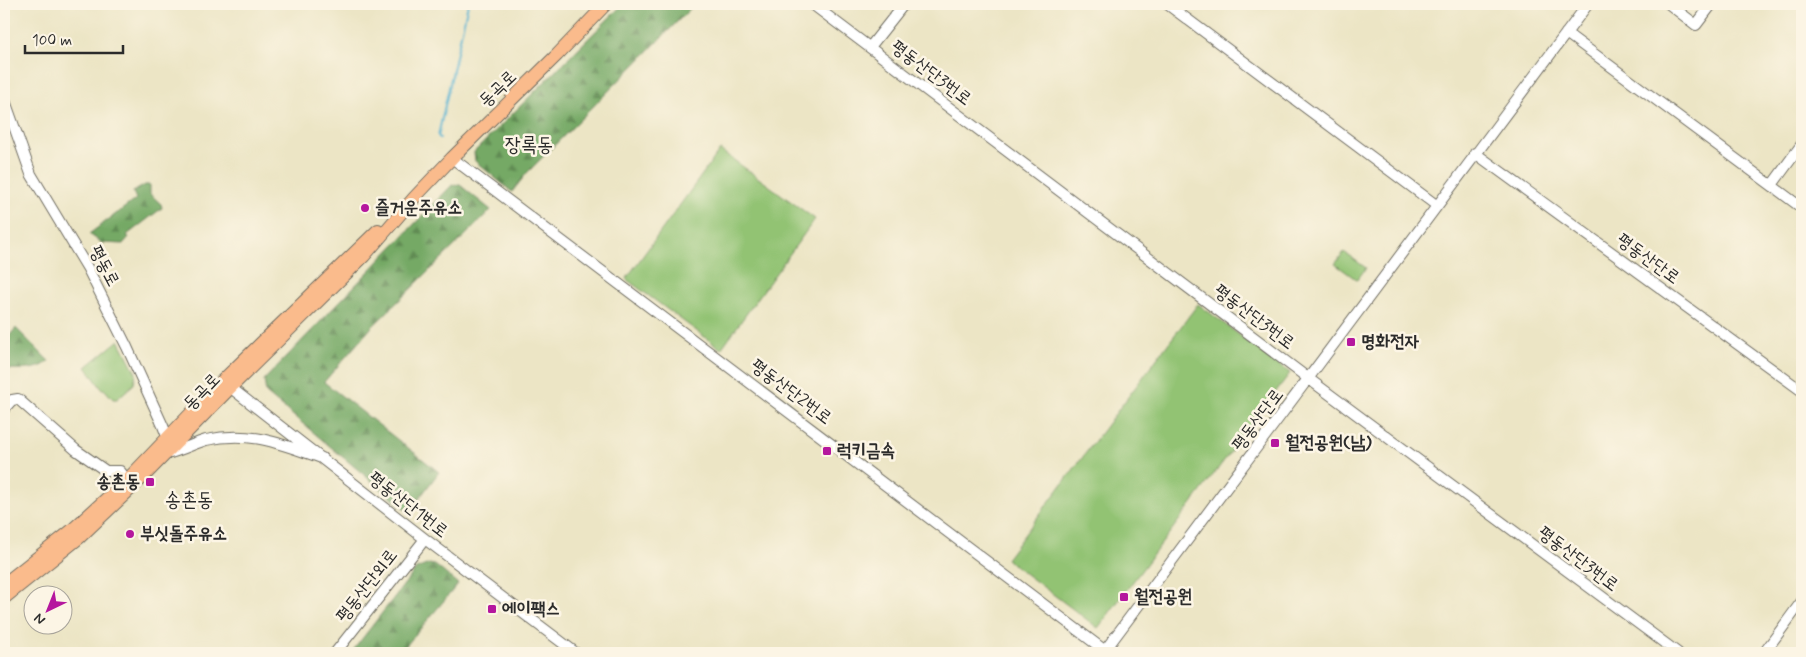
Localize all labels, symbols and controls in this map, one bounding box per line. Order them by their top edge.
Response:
scale bar [25,22,122,54]
text: 100 m [32,31,72,51]
street label: 평동산단3번로 [886,35,976,111]
street label: 동곡로 [474,65,522,113]
district label: 장록동 [505,132,553,159]
place label: 즐거운주유소 [375,196,462,220]
marker: 즐거운주유소 [359,202,371,214]
street label: 평동산단로 [1612,228,1684,290]
street label: 평동로 [83,241,125,291]
street label: 평동산단3번로 [1209,279,1299,355]
place label: 명화전자 [1361,330,1419,354]
marker: 명화전자 [1345,336,1357,348]
street label: 평동산단2번로 [746,354,836,430]
street label: 동곡로 [178,368,226,416]
street label: 평동산단로 [1227,384,1289,456]
place label: 월전공원(남) [1285,431,1372,455]
marker: 월전공원(남) [1269,437,1281,449]
place label: 럭키금속 [837,439,895,463]
marker: 럭키금속 [821,445,833,457]
street label: 평동산단1번로 [363,466,453,544]
place label: 송촌동 [97,470,140,494]
marker: 송촌동 [144,476,156,488]
district label: 송촌동 [165,487,213,514]
street label: 평동산단3번로 [1533,521,1623,597]
place label: 부싯돌주유소 [140,522,227,546]
marker: 부싯돌주유소 [124,528,136,540]
street label: 평동산단외로 [331,544,403,628]
north arrow [22,584,72,634]
place label: 월전공원 [1134,585,1192,609]
marker: 월전공원 [1118,591,1130,603]
place label: 에이팩스 [502,597,560,621]
marker: 에이팩스 [486,603,498,615]
text: N [30,609,49,629]

